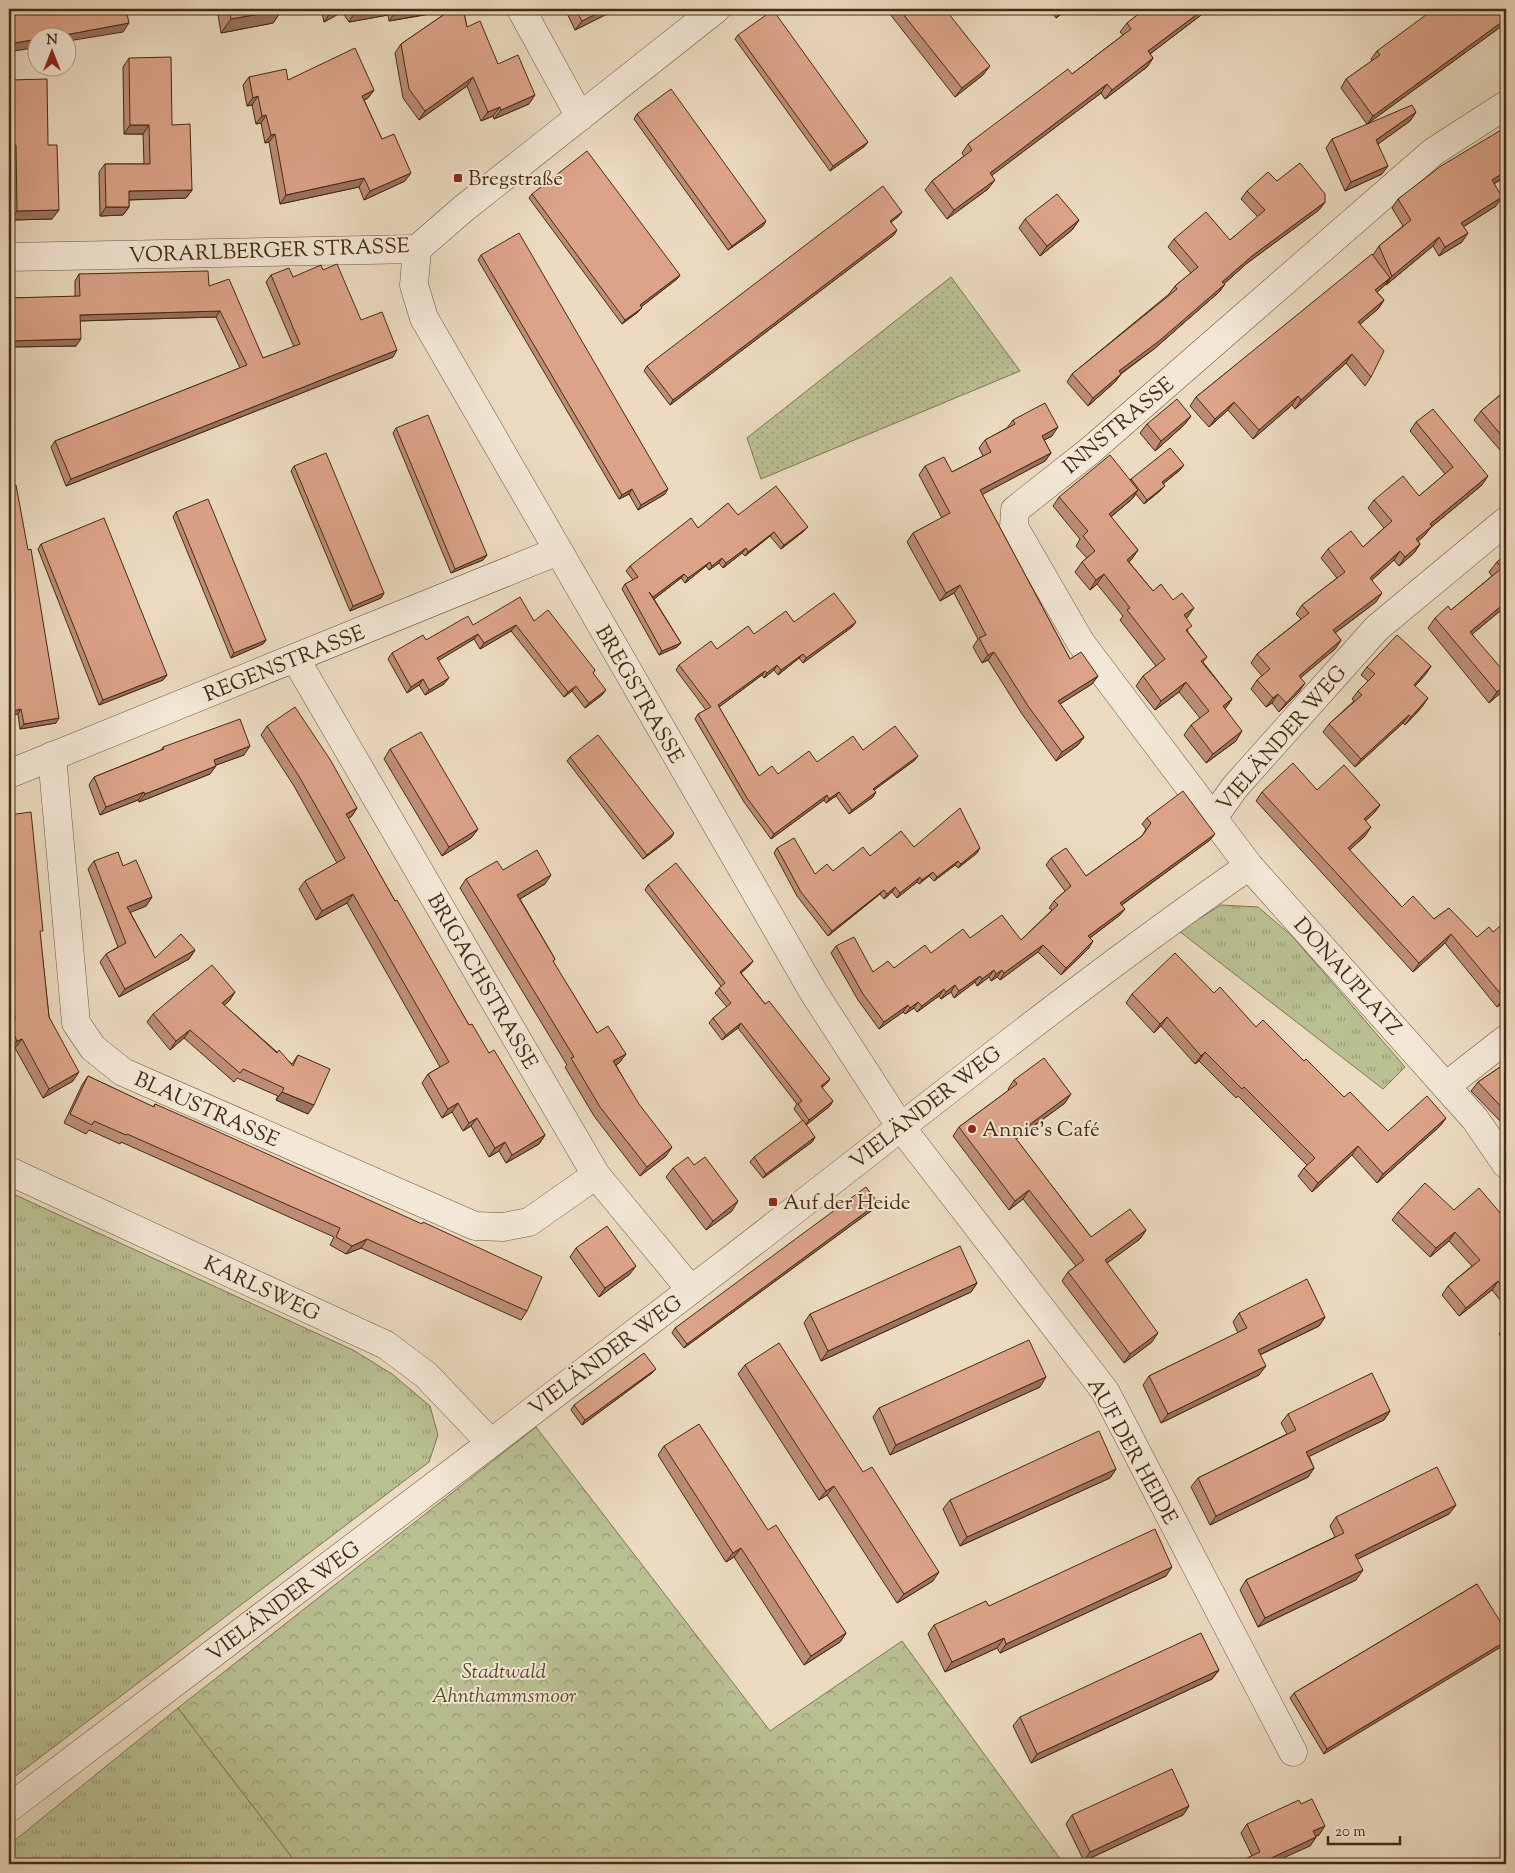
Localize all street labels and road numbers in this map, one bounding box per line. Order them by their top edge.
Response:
street label: VORARLBERGER STRASSE [128,232,410,272]
street label: INNSTRASSE [1057,371,1182,482]
street label: REGENSTRASSE [200,619,370,711]
street label: BREGSTRASSE [587,620,690,770]
street label: VIELÄNDER WEG [1210,660,1355,819]
street label: BRIGACHSTRASSE [419,888,544,1076]
street label: DONAUPLATZ [1285,912,1408,1043]
street label: VIELÄNDER WEG [844,1040,1008,1177]
street label: BLAUSTRASSE [129,1065,284,1156]
street label: KARLSWEG [198,1250,324,1330]
street label: VIELÄNDER WEG [523,1289,689,1424]
street label: AUF DER HEIDE [1079,1373,1184,1531]
street label: VIELÄNDER WEG [201,1535,367,1670]

